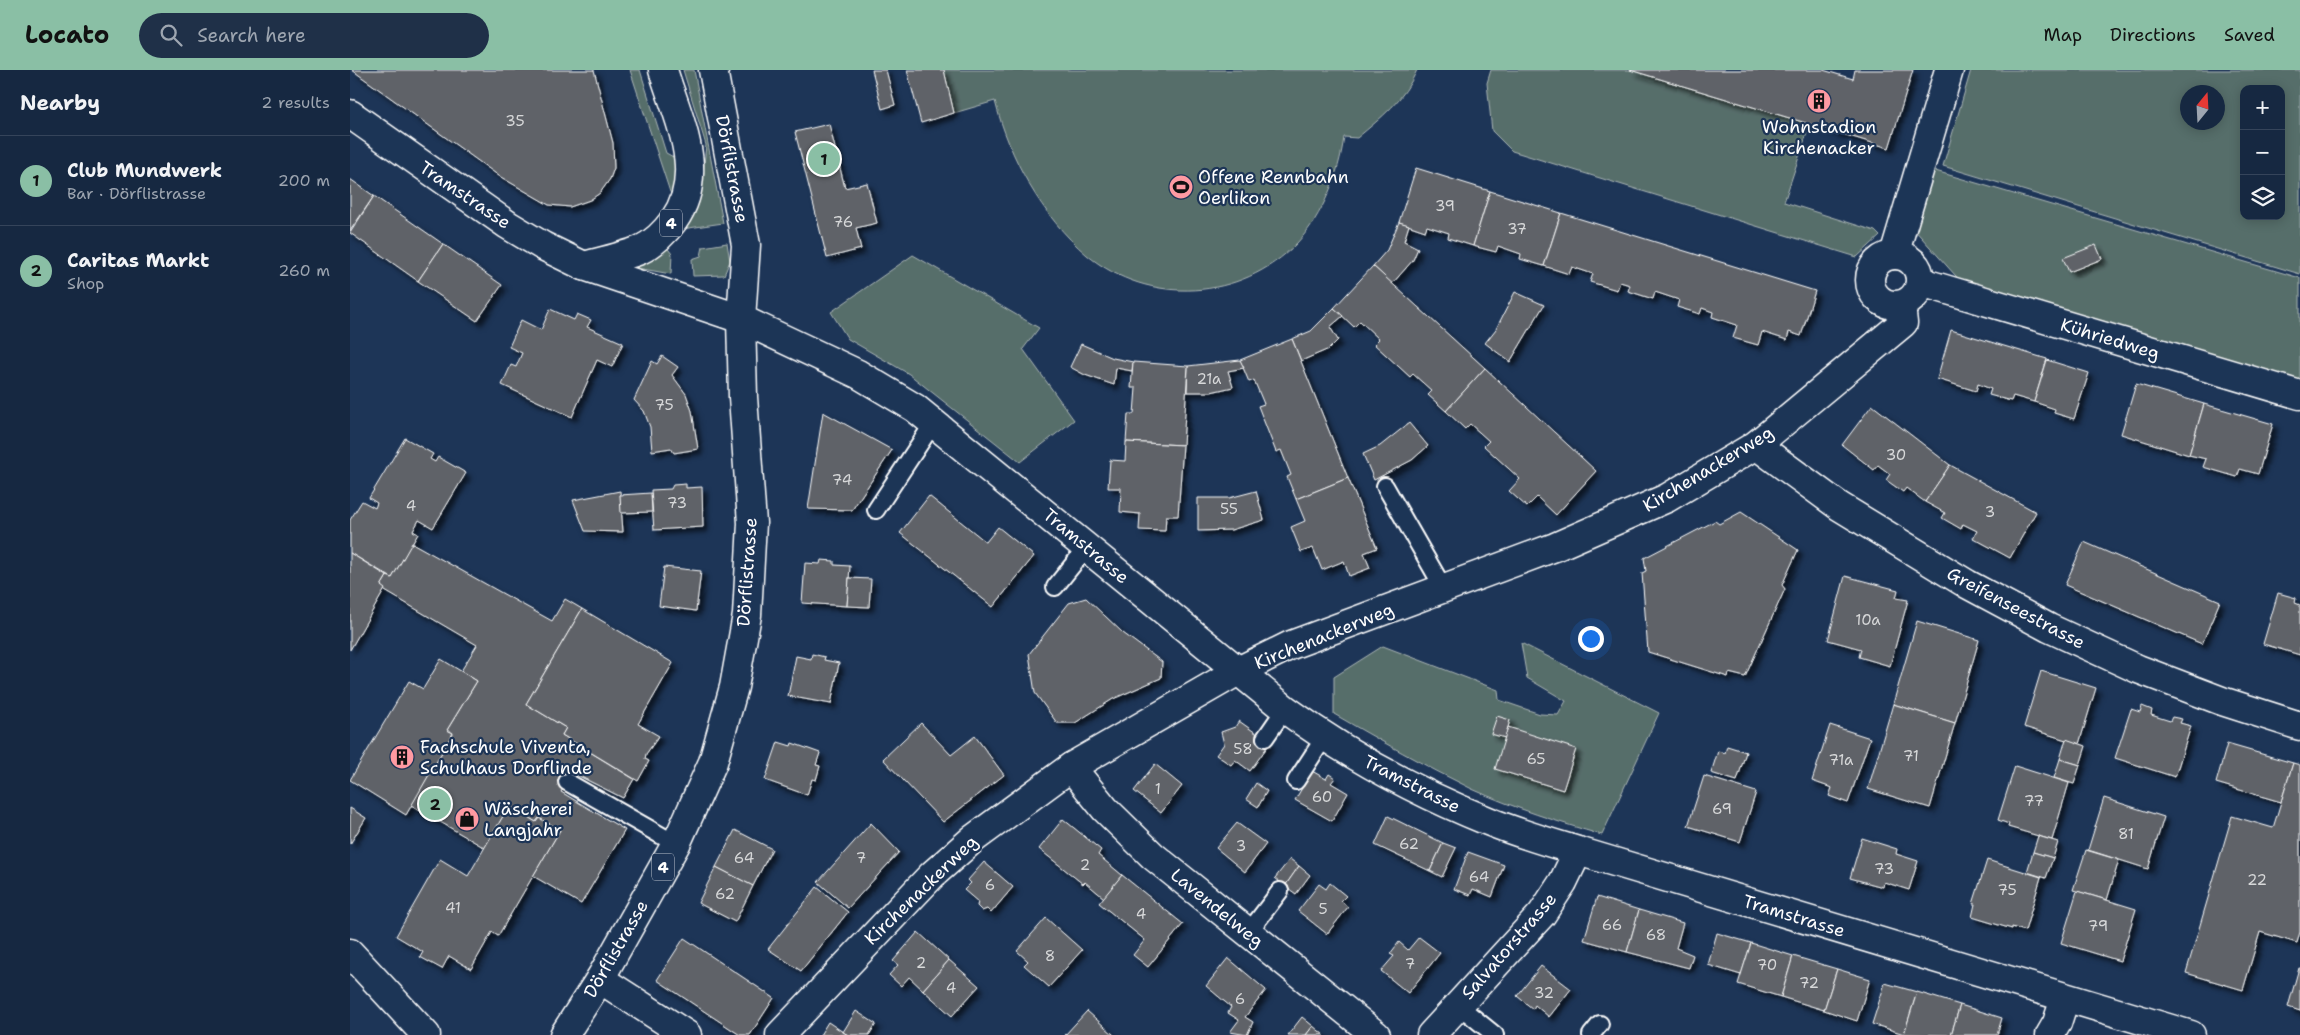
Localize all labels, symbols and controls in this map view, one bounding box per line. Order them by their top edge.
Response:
search box [139,13,489,58]
text: Locato [25,19,109,51]
icon: search [157,21,185,49]
text: Search here [197,23,306,48]
text: Map [2044,23,2082,47]
text: Directions [2110,23,2196,47]
text: Saved [2224,23,2275,47]
north arrow [2180,85,2225,130]
map controls [2240,85,2285,220]
button: + [2240,85,2285,130]
building icon: Wohnstadion Kirchenacker [1806,88,1832,114]
text: Nearby [20,89,100,117]
text: 2 results [261,92,330,113]
house number: 35 [505,111,525,131]
street label: Dörflistrasse [710,113,754,225]
place label: Wohnstadion Kirchenacker [1762,115,1876,160]
button: − [2240,130,2285,175]
pin: 1 [808,140,840,178]
street label: Tramstrasse [415,156,515,234]
text: Club Mundwerk [67,158,222,183]
place label: Offene Rennbahn Oerlikon [1198,165,1349,210]
text: 1 [32,170,40,191]
text: 200 m [278,170,330,191]
sports icon: Offene Rennbahn Oerlikon [1168,174,1194,200]
button: layers [2240,175,2285,220]
text: Bar · Dörflistrasse [67,183,206,204]
house number: 39 [1435,196,1455,216]
road number: 4 [660,210,682,237]
house number: 76 [833,212,853,232]
house number: 37 [1507,219,1527,239]
text: Caritas Markt [67,248,209,273]
text: 2 [30,260,42,281]
text: 260 m [278,260,330,281]
text: Shop [67,273,104,294]
street label: Kühriedweg [2057,313,2163,365]
house number: 21a [1197,369,1222,389]
house number: 75 [654,395,674,415]
street label: Kirchenackerweg [1638,420,1778,518]
house number: 30 [1886,445,1906,465]
house number: 74 [832,470,852,490]
house number: 73 [667,493,687,513]
house number: 4 [406,496,416,516]
house number: 55 [1220,499,1238,519]
house number: 3 [1985,502,1995,522]
street label: Tramstrasse [1038,503,1134,589]
street label: Dörflistrasse [731,517,763,627]
street label: Greifenseestrasse [1943,561,2089,655]
street label: Kirchenackerweg [1251,597,1397,675]
house number: 10a [1855,610,1881,630]
your location [1578,626,1604,652]
place label: Fachschule Viventa, Schulhaus Dorflinde [420,735,592,780]
house number: 58 [1233,739,1253,759]
building icon: Fachschule Viventa, Schulhaus Dorflinde [389,744,415,770]
house number: 71 [1903,746,1919,766]
street label: Tramstrasse [1360,749,1464,819]
house number: 65 [1526,749,1546,769]
house number: 71a [1829,750,1854,770]
house number: 1 [1155,779,1161,799]
pin: 2 [419,785,451,823]
house number: 60 [1312,787,1332,807]
house number: 77 [2024,791,2044,811]
place label: Wäscherei Langjahr [484,797,573,842]
house number: 69 [1712,799,1732,819]
shop icon: Wäscherei Langjahr [454,806,480,832]
house number: 81 [2118,824,2134,844]
street label: Kirchenackerweg [859,830,983,950]
house number: 62 [1399,834,1419,854]
house number: 3 [1236,836,1246,856]
house number: 64 [734,848,754,868]
house number: 7 [856,848,866,868]
road number: 4 [652,854,674,880]
house number: 2 [1080,855,1090,875]
house number: 73 [1874,859,1894,879]
street label: Lavendelweg [1165,863,1269,953]
house number: 64 [1469,867,1489,887]
house number: 22 [2247,870,2267,890]
house number: 6 [985,875,995,895]
house number: 75 [1997,880,2017,900]
house number: 62 [715,884,735,904]
street label: Salvatorstrasse [1456,888,1562,1004]
street label: Tramstrasse [1740,889,1848,943]
street label: Dörflistrasse [578,896,654,1002]
house number: 41 [445,898,461,918]
house number: 5 [1318,899,1328,919]
house number: 4 [1136,904,1146,924]
house number: 66 [1602,915,1622,935]
house number: 79 [2088,916,2108,936]
house number: 68 [1646,925,1666,945]
house number: 8 [1045,946,1055,966]
house number: 2 [916,953,926,973]
house number: 7 [1405,954,1415,974]
house number: 70 [1757,955,1777,975]
house number: 72 [1799,973,1819,993]
house number: 4 [946,978,956,998]
house number: 32 [1534,983,1554,1003]
house number: 6 [1235,989,1245,1009]

